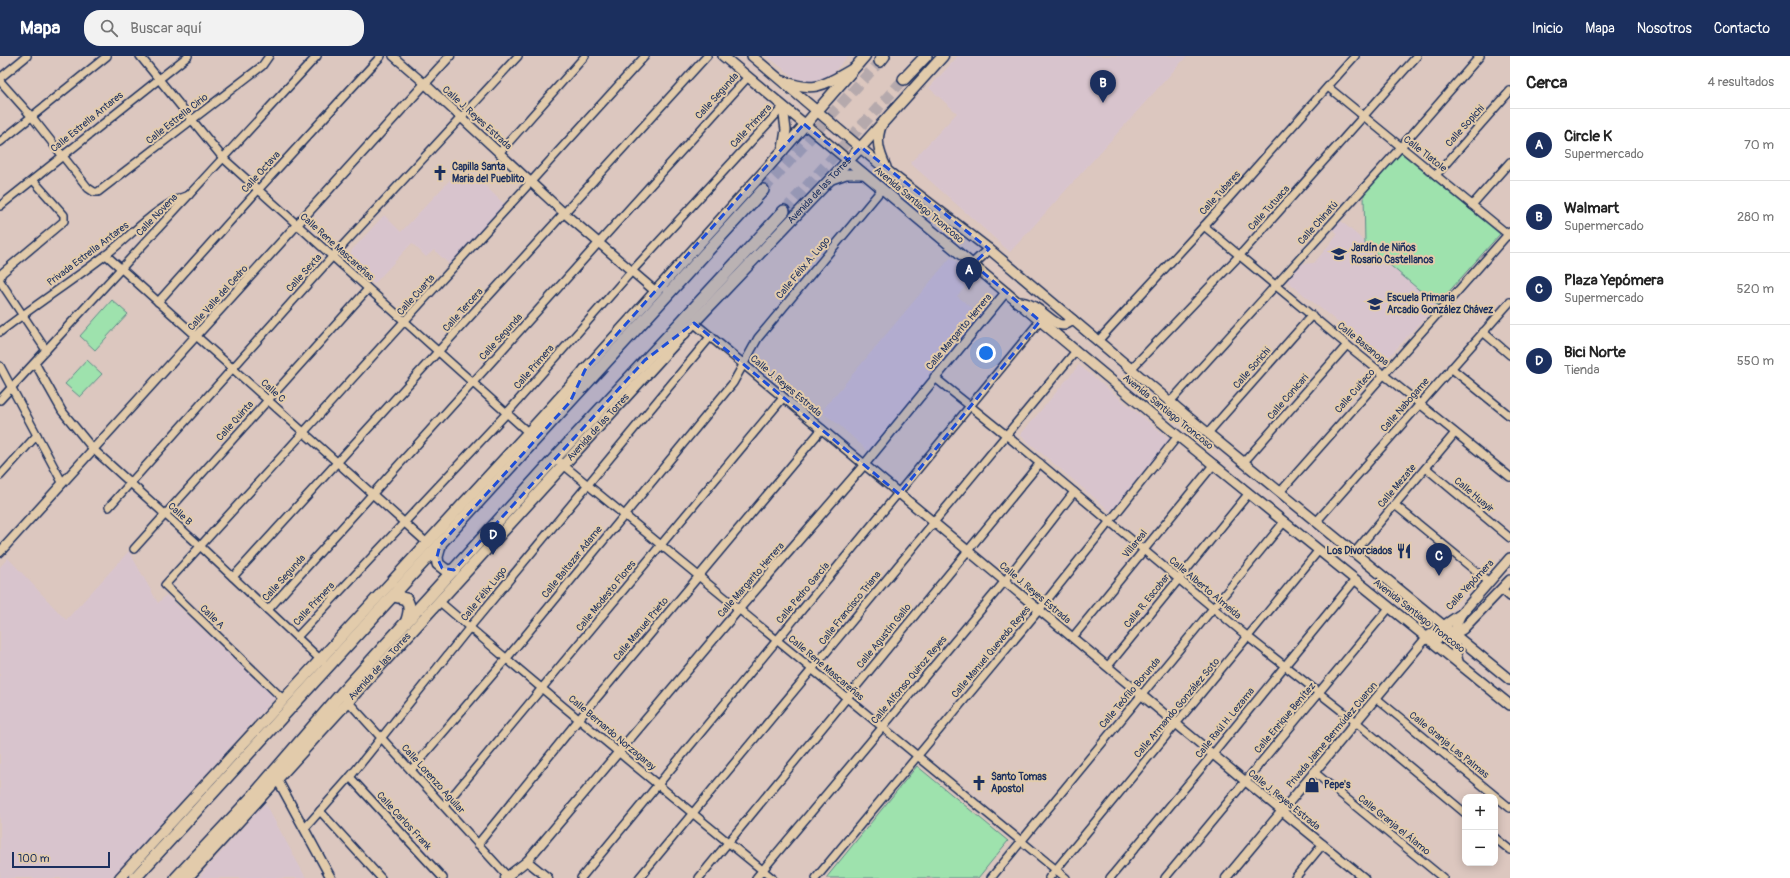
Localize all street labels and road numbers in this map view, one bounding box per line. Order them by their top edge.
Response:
street label: Calle Segunda [693,70,741,122]
street label: Calle J. Reyes Estrada [440,84,514,153]
street label: Calle Estrella Antares [48,89,126,155]
street label: Calle Estrella Cirio [144,91,211,147]
street label: Calle Primera [728,101,774,150]
street label: Calle Sopichi [1443,102,1487,149]
street label: Calle Tlatole [1401,133,1449,175]
street label: Calle Octava [239,148,283,195]
street label: Avenida de las Torres [785,155,854,226]
street label: Avenida Santiago Troncoso [872,164,967,246]
street label: Calle Tubares [1197,168,1243,218]
street label: Calle Tutuaca [1246,183,1293,233]
street label: Calle Novena [134,191,180,239]
street label: Calle Chinatú [1295,199,1341,247]
street label: Calle Rene Mascareñas [298,211,377,284]
street label: Privada Estrella Antares [45,219,132,289]
street label: Calle Félix A. Lugo [774,234,833,301]
street label: Calle Sexta [284,251,324,295]
street label: Calle Valle del Cedro [185,262,251,333]
street label: Calle Cuarta [395,272,438,318]
street label: Calle Tercera [440,286,486,334]
street label: Calle Margarito Herrera [924,291,995,372]
street label: Calle Segunda [477,311,525,363]
street label: Calle Basanopa [1335,320,1391,369]
street label: Calle Primera [511,342,557,392]
street label: Calle Sorichi [1231,345,1273,391]
street label: Calle J. Reyes Estrada [748,353,824,420]
street label: Calle Cuiteco [1332,366,1378,416]
street label: Avenida Santiago Troncoso [1120,372,1216,453]
street label: Calle Conicari [1265,372,1311,422]
street label: Calle Nabogame [1378,375,1432,435]
street label: Calle C [258,377,288,405]
street label: Avenida de las Torres [564,391,632,463]
street label: Calle Quinta [214,398,256,444]
street label: Calle Mezate [1375,462,1419,510]
street label: Calle Huayir [1452,475,1497,515]
street label: Calle B [165,500,195,528]
street label: Calle Baltazar Adame [539,523,605,601]
street label: Villareal [1120,528,1150,560]
street label: Calle Margarito Herrera [715,540,787,620]
street label: Calle Segunda [260,552,308,604]
street label: Calle Alberto Almeida [1166,554,1244,622]
street label: Calle Yepómera [1444,557,1497,613]
street label: Calle Modesto Flores [574,558,639,634]
street label: Calle Pedro García [774,560,832,626]
street label: Calle J. Reyes Estrada [997,560,1073,627]
street label: Calle Félix Lugo [458,564,510,624]
street label: Calle Francisco Triana [817,568,884,647]
street label: Calle R. Escobar [1122,571,1173,630]
street label: Avenida Santiago Troncoso [1371,577,1468,656]
street label: Calle Primera [291,579,337,628]
street label: Calle Manuel Prieto [611,594,672,663]
street label: Calle Agustín Gallo [854,601,914,671]
street label: Calle A [197,603,227,632]
street label: Calle Manuel Quevedo Reyes [949,603,1033,700]
street label: Avenida de las Torres [346,630,414,703]
street label: Calle Rene Mascareñas [786,633,867,704]
street label: Calle Alfonso Quiroz Reyes [869,633,950,726]
street label: Calle Teófilo Borunda [1097,655,1163,731]
street label: Calle Armando González Soto [1132,655,1223,760]
street label: Privada Jaime Bermúdez Cuaron [1284,679,1380,790]
street label: Calle Enrique Benítez [1252,680,1318,756]
street label: Calle Raúl H. Lezama [1193,685,1257,761]
street label: Calle Bernardo Norzagaray [566,693,659,774]
street label: Calle Granja Las Palmas [1407,709,1492,781]
street label: Calle Lorenzo Aguilar [399,742,468,816]
street label: Calle J. Reyes Estrada [1246,767,1323,833]
street label: Calle Carlos Frank [374,789,435,853]
street label: Calle Granja el Álamo [1355,791,1434,858]

